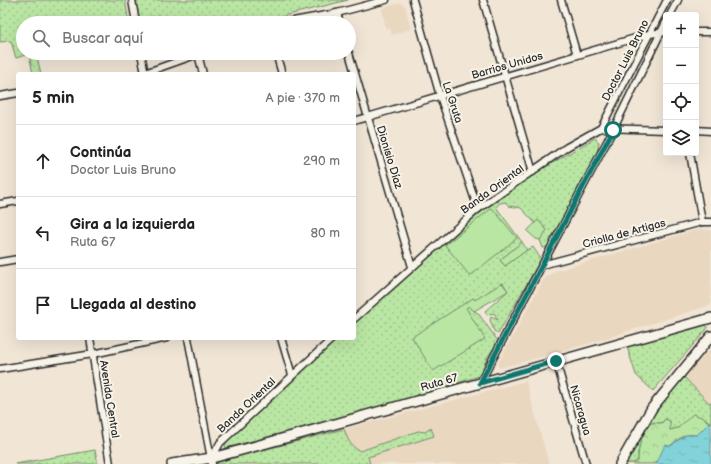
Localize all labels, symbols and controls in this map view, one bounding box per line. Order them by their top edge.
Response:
map controls [663,12,699,156]
button: + [663,12,699,48]
search box [16,16,356,60]
street label: Doctor Luis Bruno [599,17,652,103]
icon: search [30,27,52,49]
text: Buscar aquí [62,29,143,48]
button: − [663,48,699,84]
street label: Barrios Unidos [470,49,545,82]
street label: La Gruta [440,80,465,125]
button: locate [663,84,699,120]
text: 5 min [32,88,75,108]
text: A pie · 370 m [265,90,340,106]
button: layers [663,120,699,156]
route start [604,121,622,139]
street label: Dionisio Díaz [374,124,405,191]
text: Continúa [70,143,131,162]
icon: ahead [32,150,54,172]
text: 290 m [303,153,340,169]
text: Doctor Luis Bruno [70,162,176,178]
street label: Banda Oriental [458,162,526,217]
text: Gira a la izquierda [70,215,195,234]
street label: Criolla de Artigas [581,216,668,251]
icon: left [32,222,54,244]
text: 80 m [311,225,340,241]
text: Ruta 67 [70,234,115,250]
icon: arrive [32,294,54,316]
text: Llegada al destino [70,295,196,314]
route end [547,352,565,370]
street label: Avenida Central [97,359,122,439]
street label: Ruta 67 [419,371,460,394]
street label: Banda Oriental [215,375,278,436]
street label: Nicaragua [567,384,594,437]

